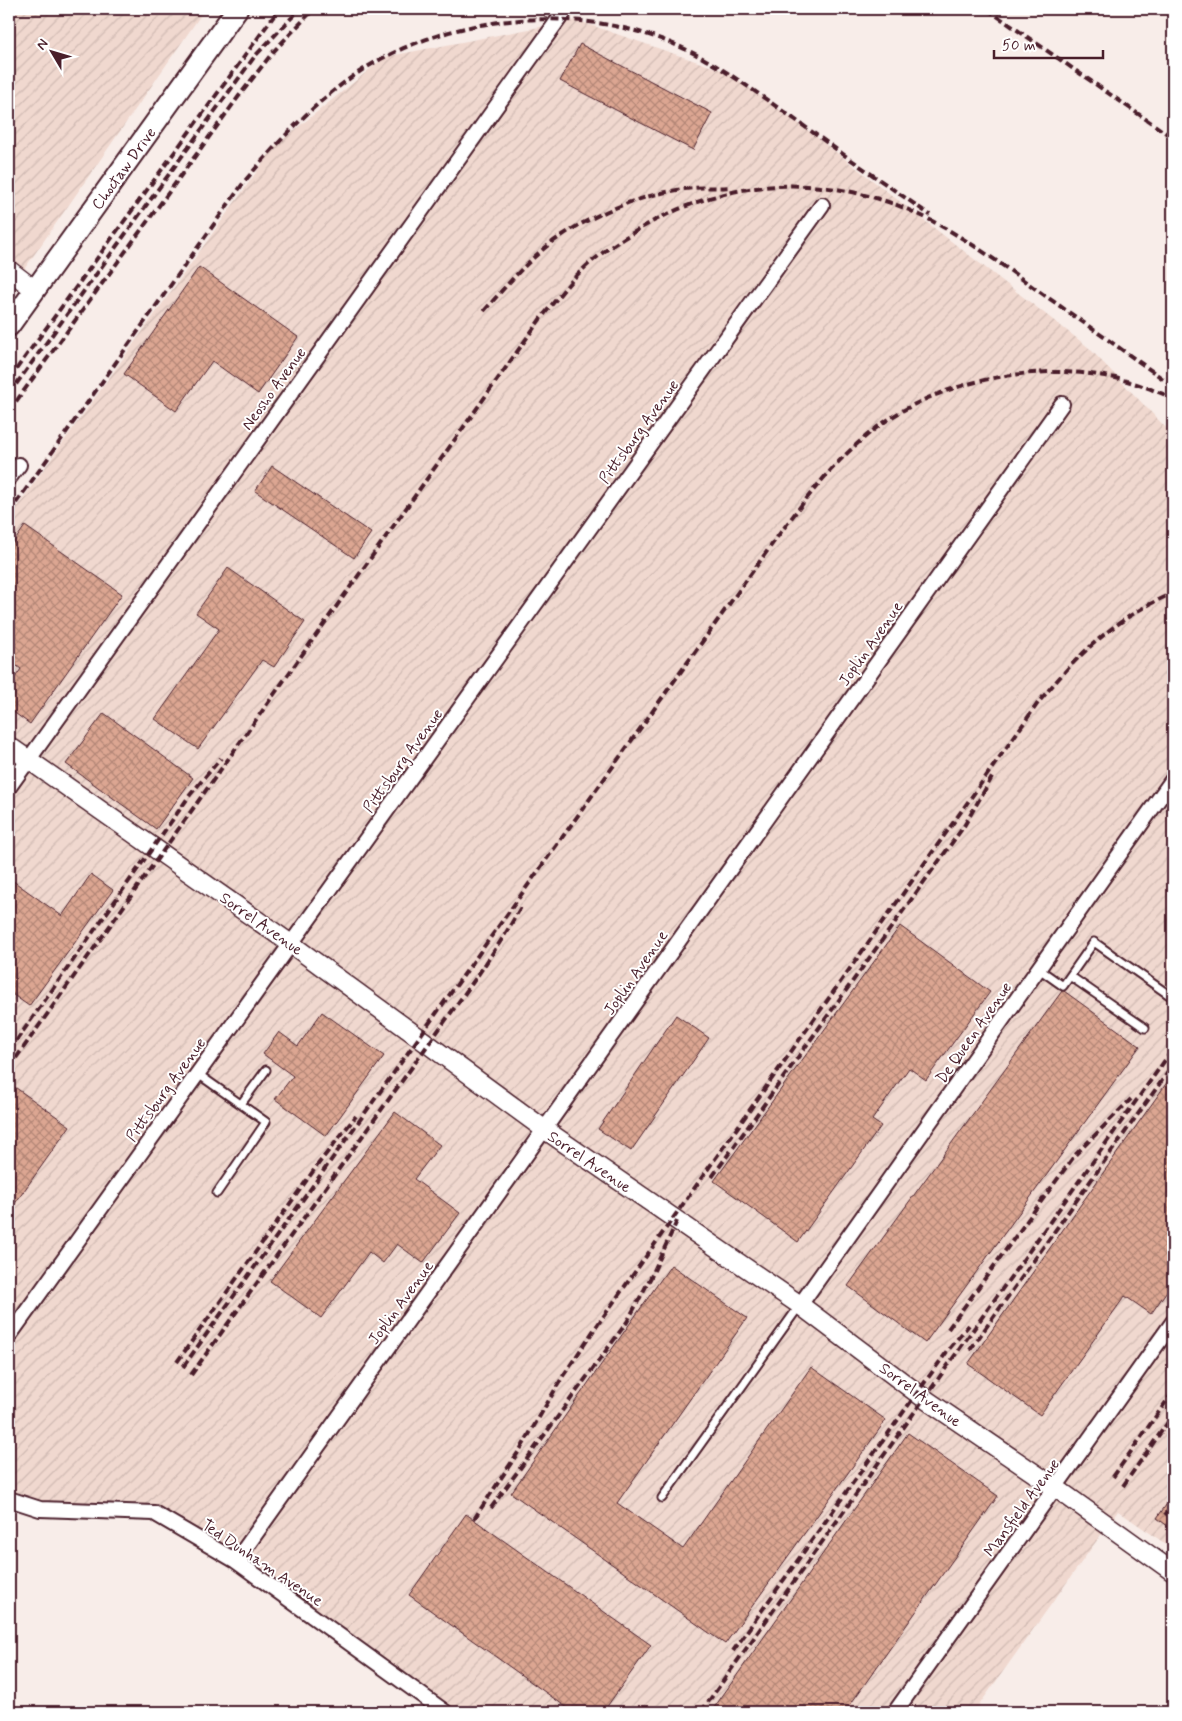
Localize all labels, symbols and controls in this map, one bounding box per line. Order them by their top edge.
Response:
north arrow [28,28,78,78]
scale bar [994,28,1103,60]
text: N [33,35,53,54]
text: 50 m [1002,36,1036,56]
street label: Choctaw Drive [87,123,161,214]
street label: Neosho Avenue [237,343,311,434]
street label: Pittsburg Avenue [594,376,684,488]
street label: Joplin Avenue [834,597,908,690]
street label: Pittsburg Avenue [358,705,448,817]
street label: Sorrel Avenue [215,888,307,961]
street label: Joplin Avenue [599,926,673,1019]
street label: De Queen Avenue [931,978,1017,1088]
street label: Pittsburg Avenue [121,1034,211,1146]
street label: Sorrel Avenue [543,1126,636,1198]
street label: Joplin Avenue [364,1257,439,1349]
street label: Sorrel Avenue [875,1358,966,1432]
street label: Mansfield Avenue [979,1455,1065,1561]
street label: Ted Dunham Avenue [197,1515,327,1612]

